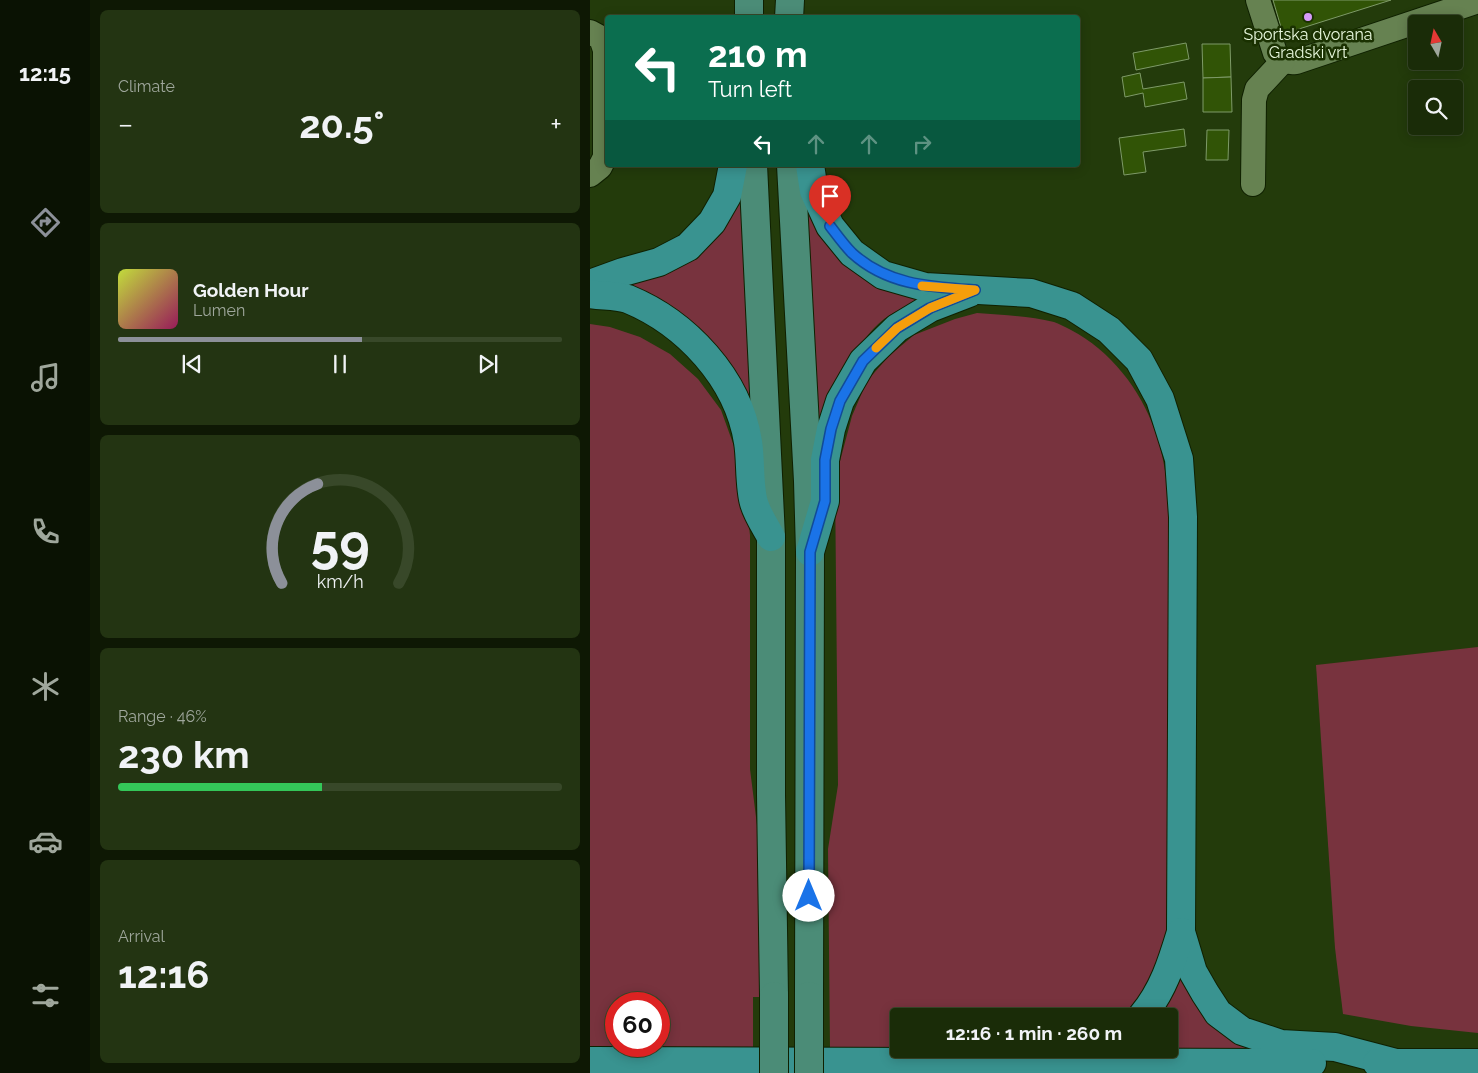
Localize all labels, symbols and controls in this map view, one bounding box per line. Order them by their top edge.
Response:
marker: Sportska dvorana Gradski vrt [1302,11,1314,23]
north arrow [1408,15,1462,70]
map controls [1408,15,1463,135]
place label: Sportska dvorana Gradski vrt [1243,25,1373,62]
text: 210 m [708,34,808,75]
icon: left [625,35,690,100]
text: 12:15 [19,60,71,86]
text: Turn left [708,76,792,102]
text: Climate [118,77,175,96]
button: search [1408,80,1463,135]
text: 20.5° [299,102,384,147]
text: − [118,108,133,141]
text: + [550,108,562,141]
icon: left [749,130,777,158]
icon: ahead [802,130,830,158]
icon: ahead [855,130,883,158]
icon: right [908,130,936,158]
pin [809,175,851,226]
icon: arrive [816,182,844,210]
icon: directions [28,205,63,240]
text: Golden Hour [193,279,309,301]
text: Lumen [193,301,245,320]
icon: previous [178,350,206,378]
icon: pause [326,350,354,378]
icon: next [474,350,502,378]
icon: music [28,360,63,395]
text: 59 [310,513,370,574]
icon: phone [28,514,63,549]
text: km/h [316,571,364,592]
icon: climate [28,669,63,704]
text: Range · 46% [118,707,207,726]
text: 230 km [118,732,250,777]
icon: car [28,824,63,859]
position arrow [782,869,834,921]
text: Arrival [118,927,165,946]
text: 12:16 [118,952,209,997]
icon: filters [28,978,63,1013]
speed limit sign: 60 [605,992,670,1057]
text: 12:16 · 1 min · 260 m [946,1022,1122,1044]

